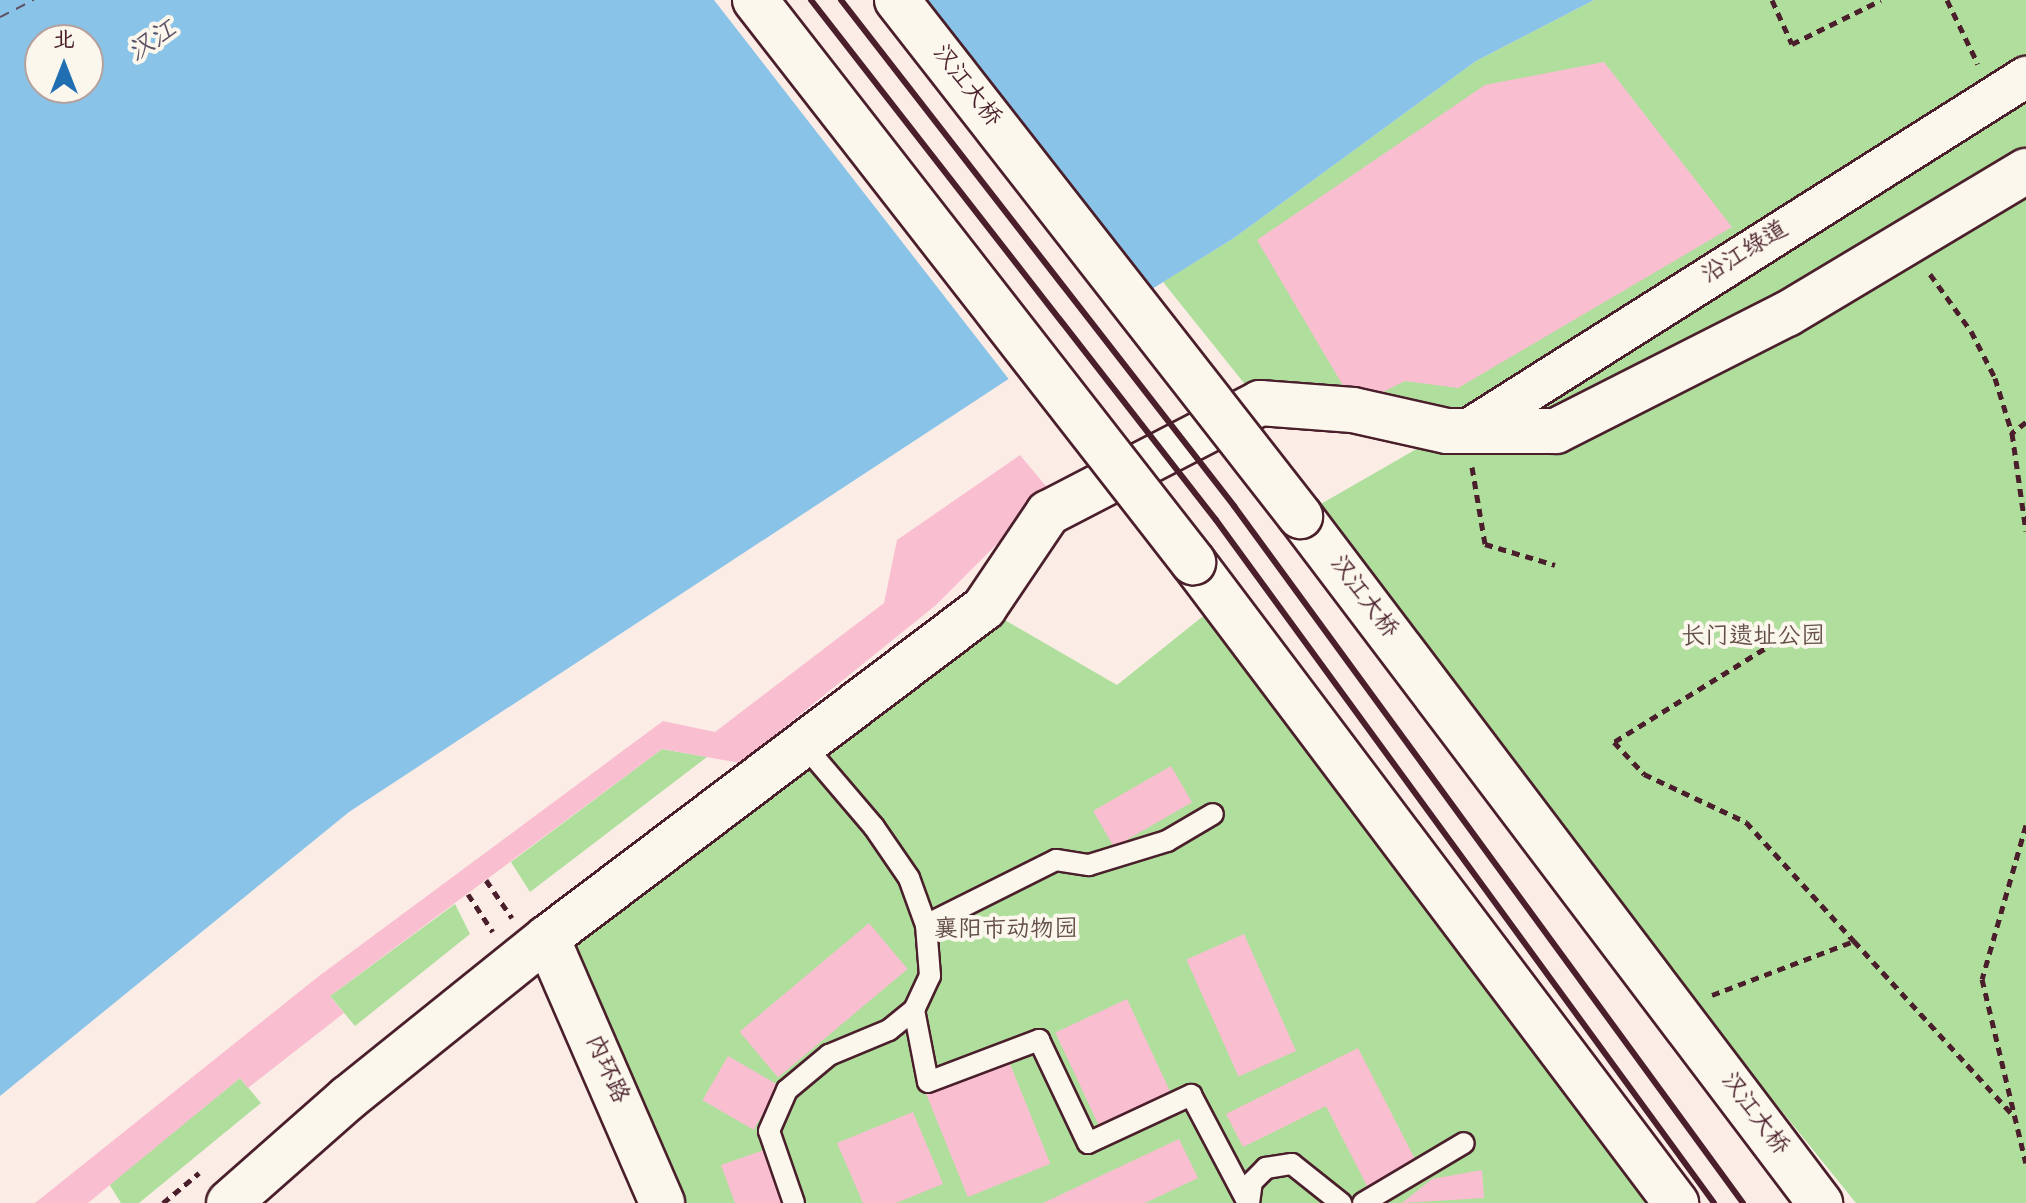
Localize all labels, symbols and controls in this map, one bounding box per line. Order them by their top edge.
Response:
water label: 汉江 [124,17,184,71]
north arrow [24,24,104,104]
text: 北 [53,29,75,55]
street label: 汉江大桥 [924,40,1006,134]
street label: 沿江绿道 [1698,216,1794,292]
street label: 汉江大桥 [1322,551,1402,645]
park label: 长门遗址公园 [1681,625,1825,653]
park label: 襄阳市动物园 [934,918,1078,946]
street label: 内环路 [577,1031,633,1109]
street label: 汉江大桥 [1713,1068,1793,1162]

